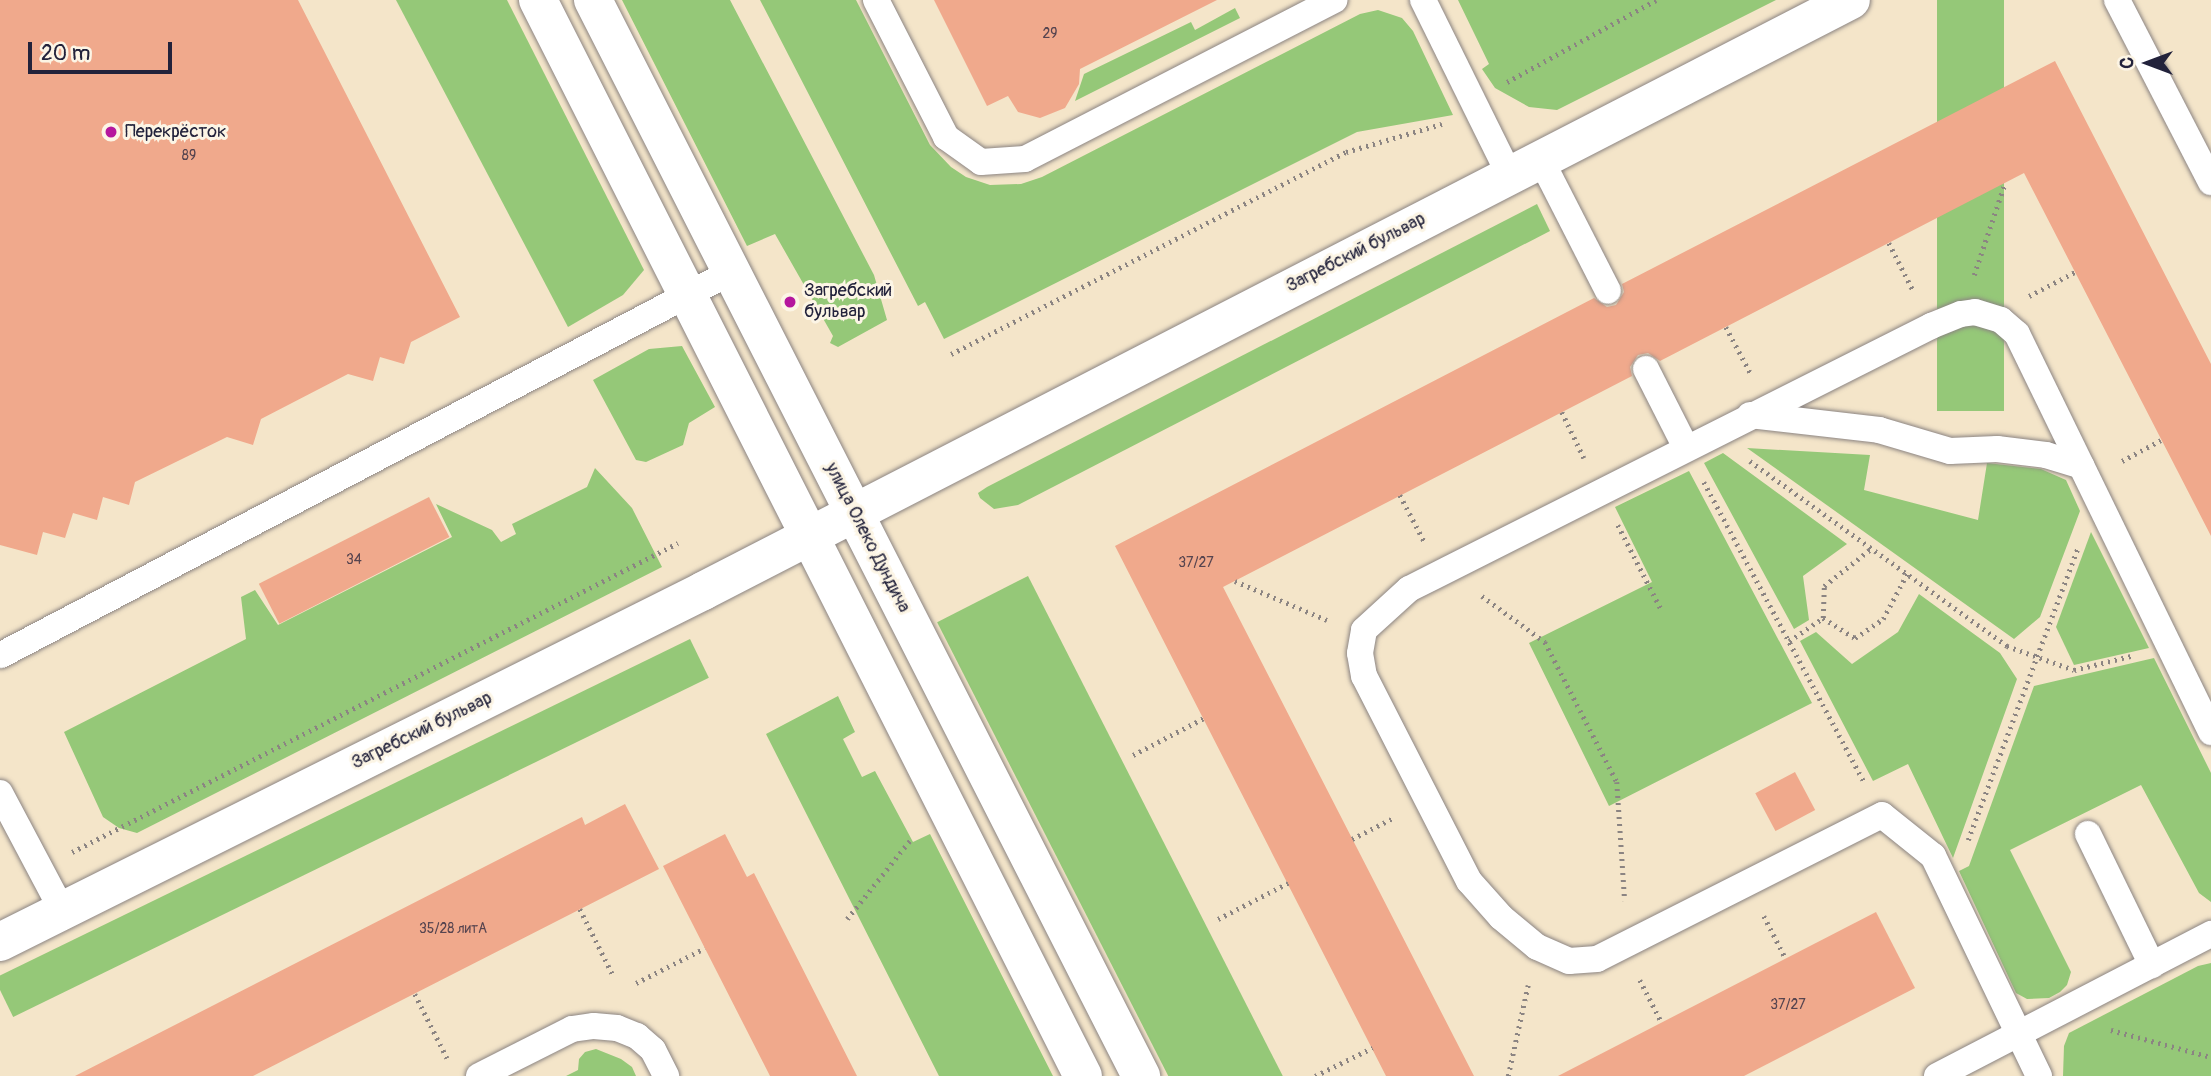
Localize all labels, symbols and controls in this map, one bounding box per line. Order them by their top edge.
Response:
house number: 29 [1042,26,1058,42]
scale bar [32,28,175,72]
north arrow [2113,28,2183,98]
text: 20 m [41,40,90,67]
text: С [2115,57,2139,69]
place label: Перекрёсток [125,121,226,143]
marker: Перекрёсток [103,124,119,140]
house number: 89 [182,148,196,164]
street label: Загребский бульвар [1283,209,1429,297]
place label: Загребский бульвар [804,281,892,324]
marker: Загребский бульвар [782,294,798,310]
street label: улица Олеко Дундича [820,460,914,616]
house number: 34 [346,552,362,568]
house number: 37/27 [1178,555,1214,571]
street label: Загребский бульвар [348,688,496,774]
house number: 35/28 литА [419,921,487,937]
house number: 37/27 [1770,997,1806,1013]

